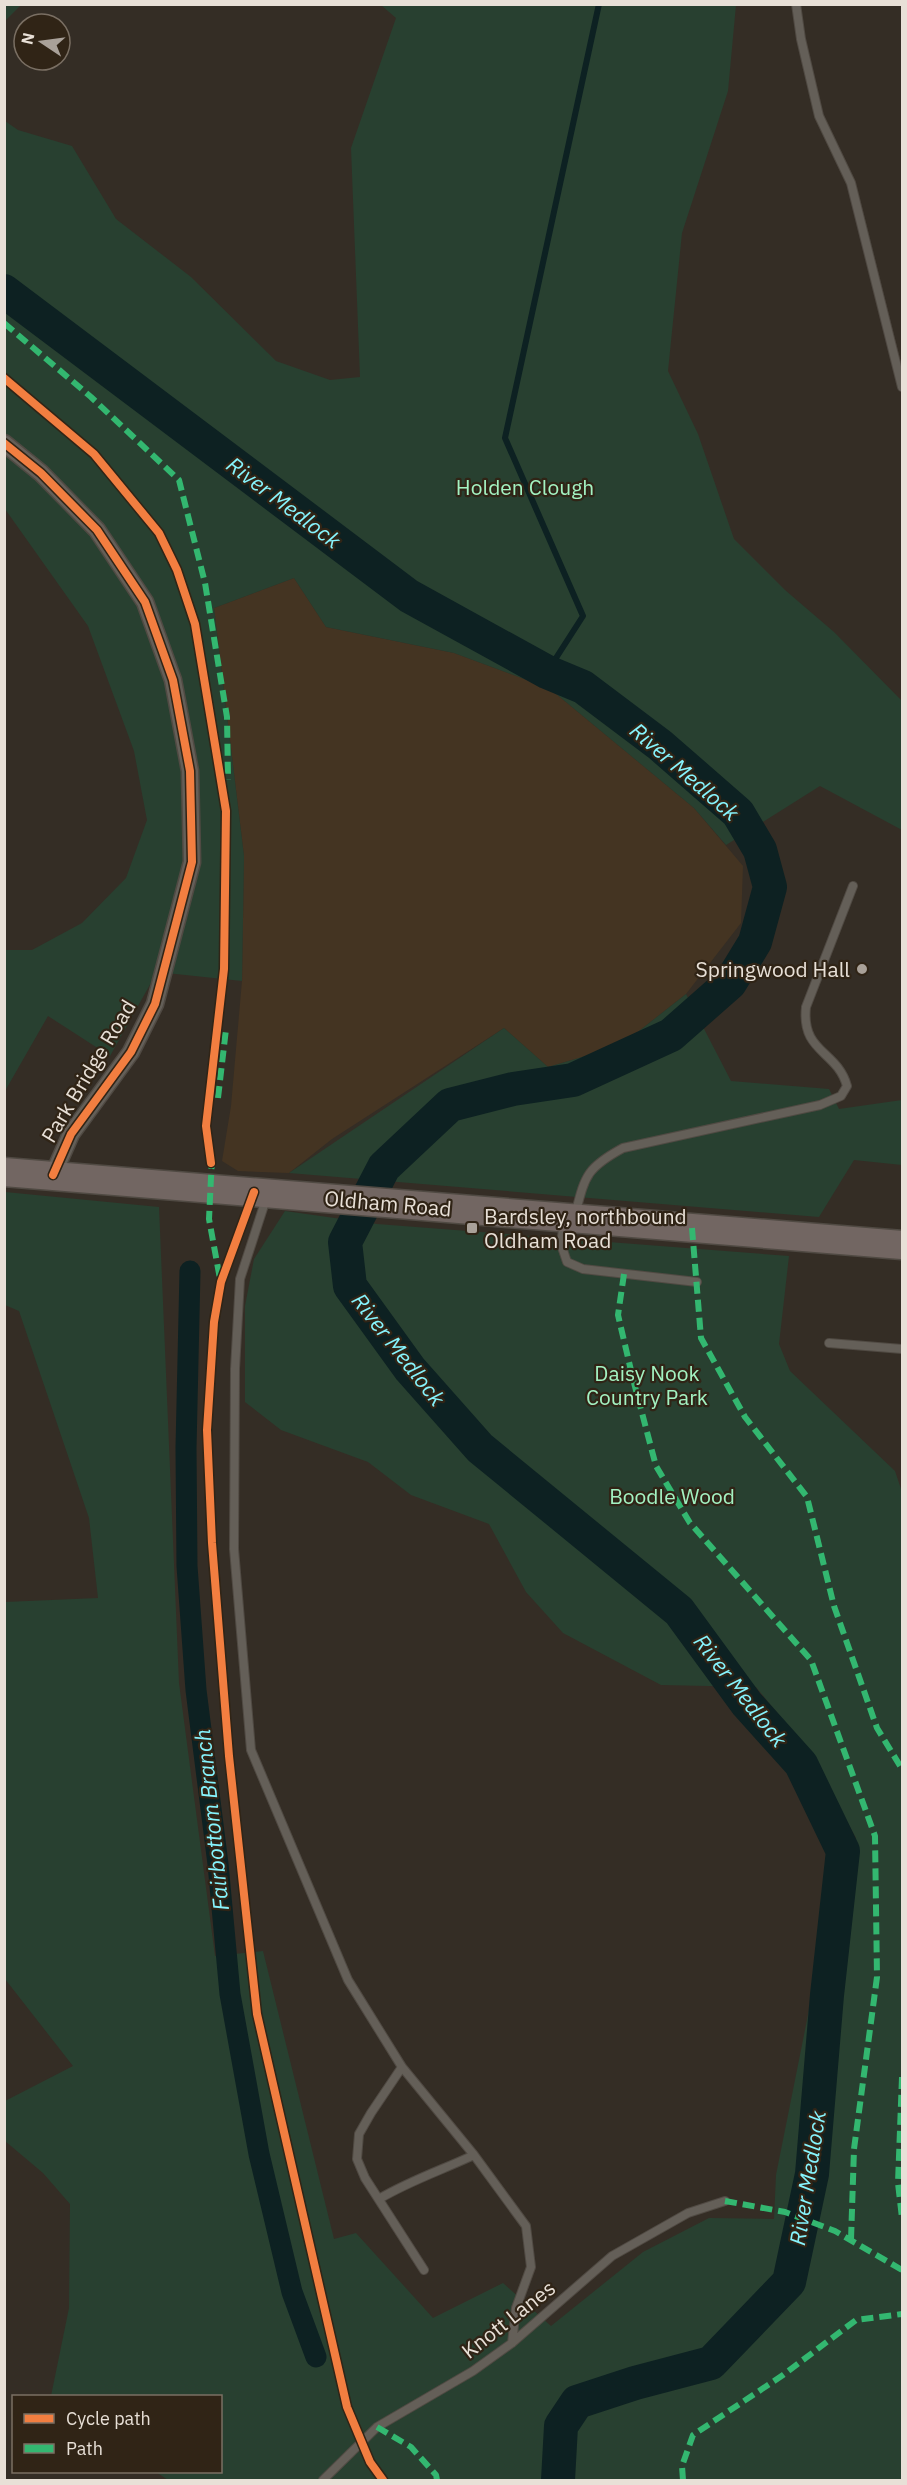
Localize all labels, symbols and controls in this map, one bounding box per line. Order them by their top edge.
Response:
north arrow [12,12,72,72]
text: N [16,31,38,47]
water label: River Medlock [221,450,347,555]
park label: Holden Clough [456,473,594,501]
water label: River Medlock [624,716,746,827]
place label: Springwood Hall [696,955,850,983]
marker: Springwood Hall [855,962,869,976]
street label: Park Bridge Road [34,994,142,1148]
street label: Oldham Road [323,1183,453,1223]
place label: Bardsley, northbound Oldham Road [484,1202,687,1254]
marker: Bardsley, northbound Oldham Road [465,1221,479,1235]
water label: River Medlock [346,1287,453,1412]
park label: Daisy Nook Country Park [586,1359,708,1411]
park label: Boodle Wood [609,1482,735,1510]
water label: River Medlock [688,1628,795,1753]
water label: Fairbottom Branch [187,1728,235,1912]
water label: River Medlock [782,2108,832,2247]
street label: Knott Lanes [455,2274,561,2364]
legend [12,2395,222,2473]
text: Cycle path [66,2407,151,2430]
text: Path [66,2437,103,2460]

